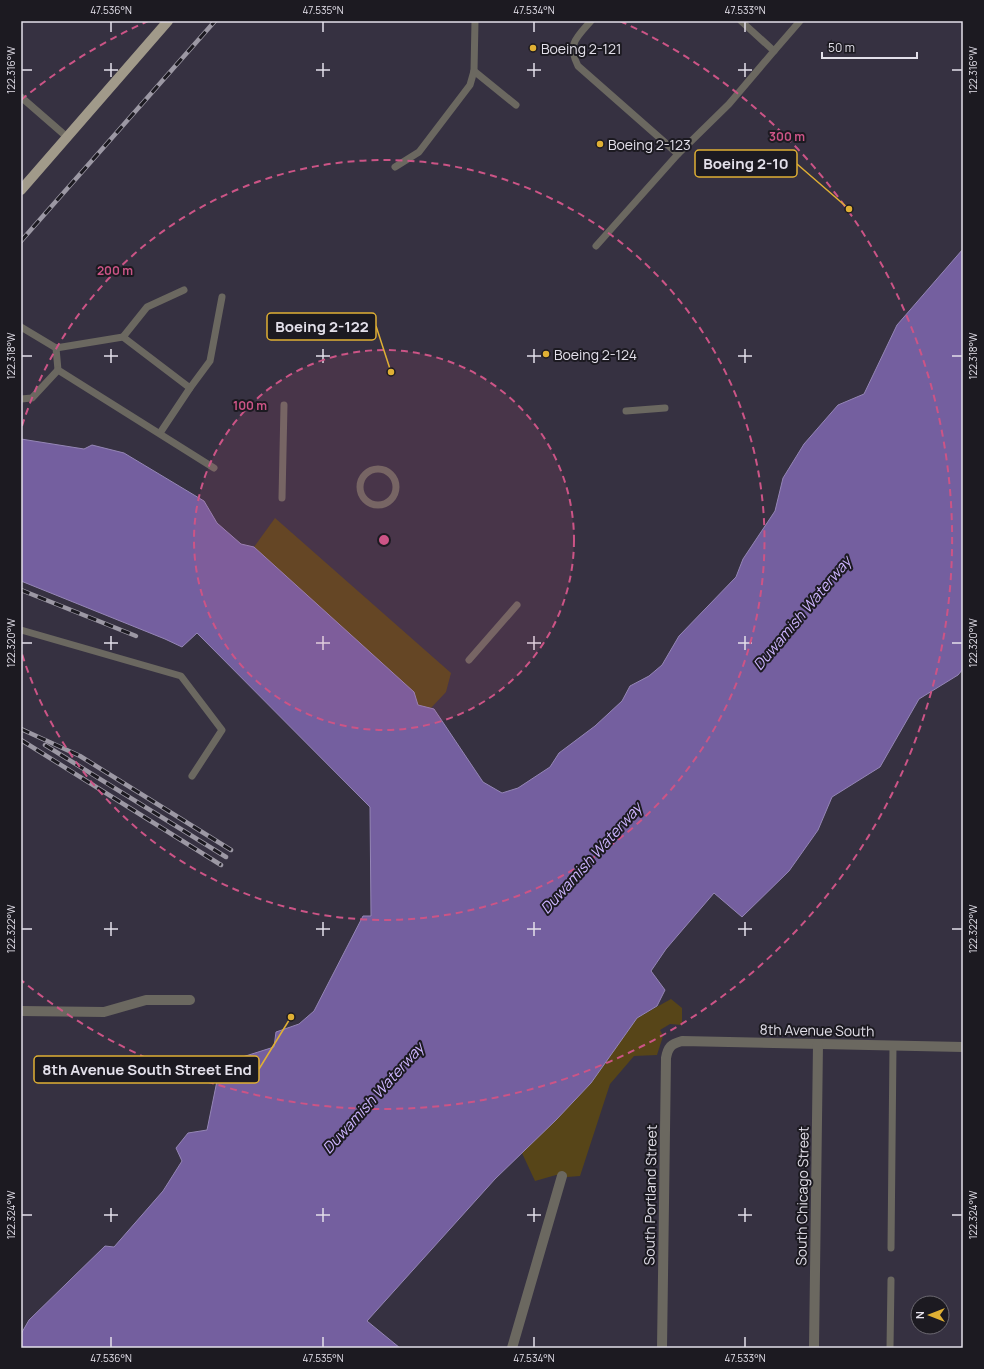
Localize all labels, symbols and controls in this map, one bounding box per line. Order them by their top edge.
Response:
text: 47.536°N [90,3,132,17]
text: 47.535°N [302,3,344,17]
text: 47.534°N [513,3,555,17]
text: 47.533°N [725,3,766,17]
scale bar [822,34,917,60]
place label: Boeing 2-121 [541,39,621,58]
text: 50 m [828,39,855,56]
marker: Boeing 2-121 [528,43,538,53]
text: 122.316°W [4,46,18,94]
text: 122.316°W [966,46,980,94]
text: 300 m [769,128,805,145]
place label: Boeing 2-123 [608,135,691,154]
marker: Boeing 2-123 [595,139,605,149]
callout: Boeing 2-10 [695,150,797,177]
text: Boeing 2-10 [703,153,789,174]
text: 200 m [97,262,133,279]
callout: Boeing 2-122 [267,313,376,340]
text: Boeing 2-122 [275,316,369,337]
text: 122.318°W [4,332,18,379]
text: 122.318°W [966,332,980,379]
place label: Boeing 2-124 [554,345,637,364]
marker: Boeing 2-124 [541,349,551,359]
text: 100 m [233,397,267,414]
centre of rings [377,533,391,547]
water label: Duwamish Waterway [748,550,857,674]
text: 122.320°W [4,618,18,668]
text: 122.320°W [966,618,980,668]
water label: Duwamish Waterway [535,796,648,918]
text: 122.322°W [4,904,18,953]
text: 122.322°W [966,904,980,953]
street label: 8th Avenue South [759,1020,875,1040]
water label: Duwamish Waterway [317,1036,430,1158]
callout: 8th Avenue South Street End [34,1056,259,1083]
text: 8th Avenue South Street End [42,1059,252,1080]
street label: South Portland Street [639,1124,661,1266]
street label: South Chicago Street [791,1126,813,1266]
text: 122.324°W [4,1190,18,1239]
text: 122.324°W [966,1190,980,1239]
north arrow [910,1295,950,1335]
text: N [912,1311,927,1319]
text: 47.536°N [90,1351,132,1365]
text: 47.535°N [302,1351,344,1365]
text: 47.534°N [513,1351,555,1365]
text: 47.533°N [725,1351,766,1365]

